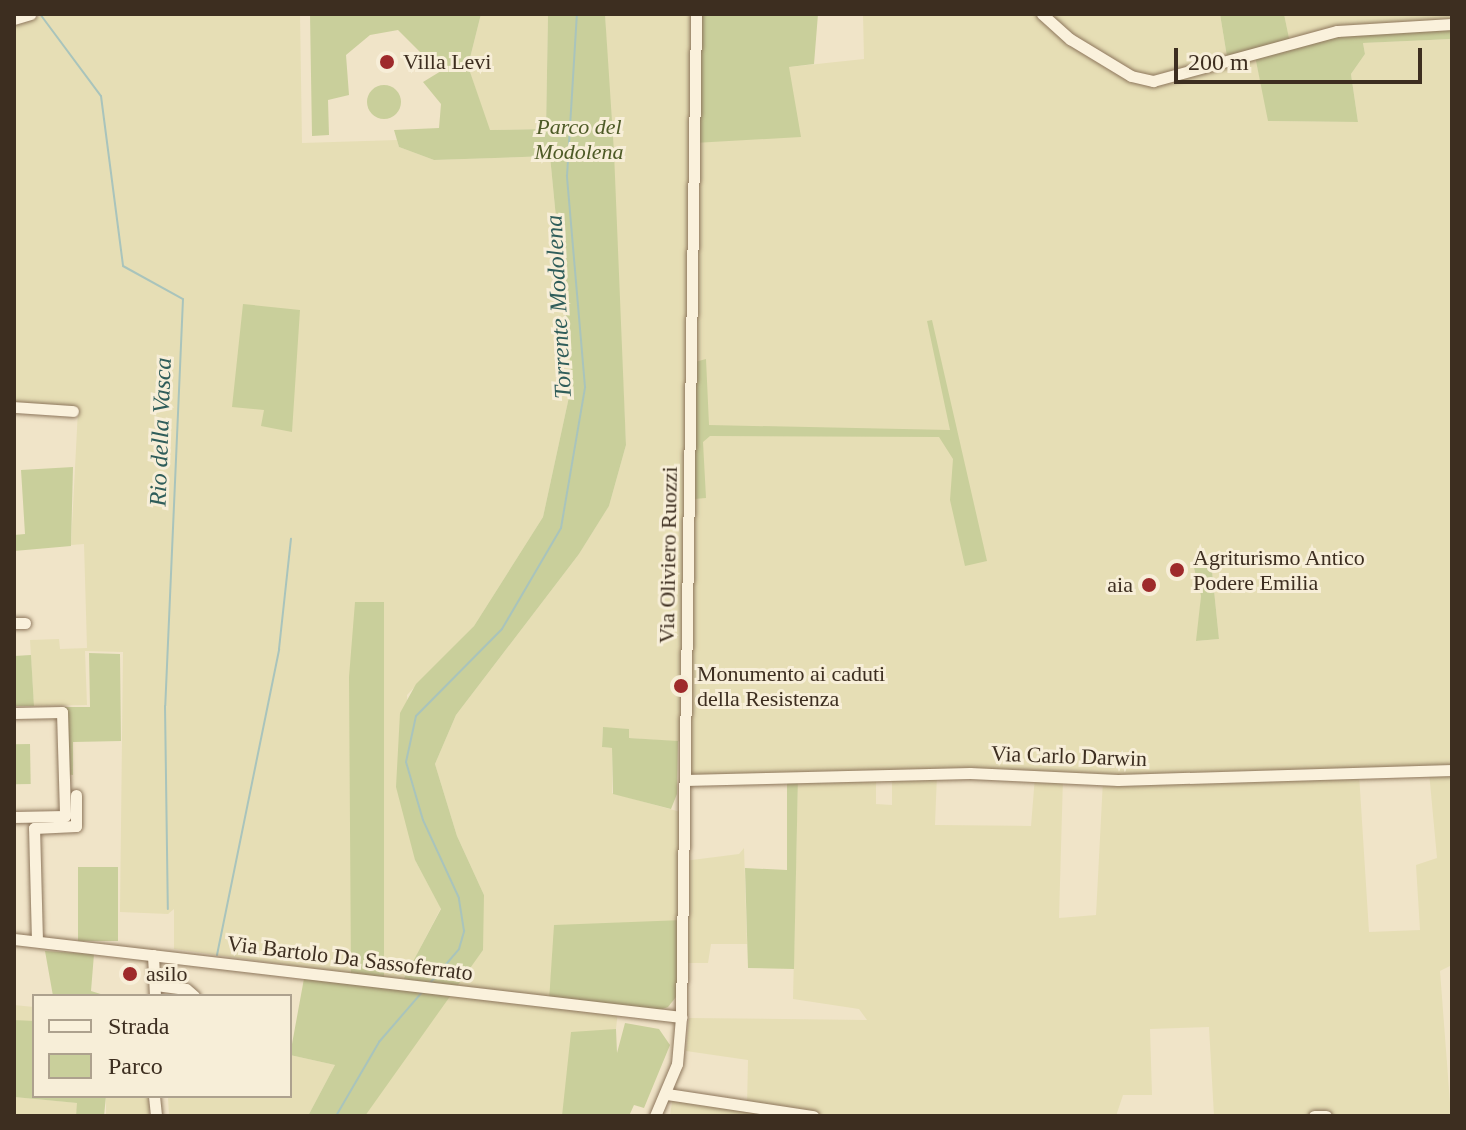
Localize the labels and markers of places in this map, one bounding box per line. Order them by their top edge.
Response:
place label: Villa Levi [403,49,491,75]
marker: Villa Levi [378,53,396,71]
place label: Agriturismo Antico Podere Emilia [1193,544,1366,596]
marker: Agriturismo Antico Podere Emilia [1168,561,1186,579]
place label: aia [1107,572,1133,598]
marker: aia [1140,576,1158,594]
place label: Monumento ai caduti della Resistenza [697,660,885,712]
marker: Monumento ai caduti della Resistenza [672,677,690,695]
place label: asilo [146,961,188,987]
marker: asilo [121,965,139,983]

